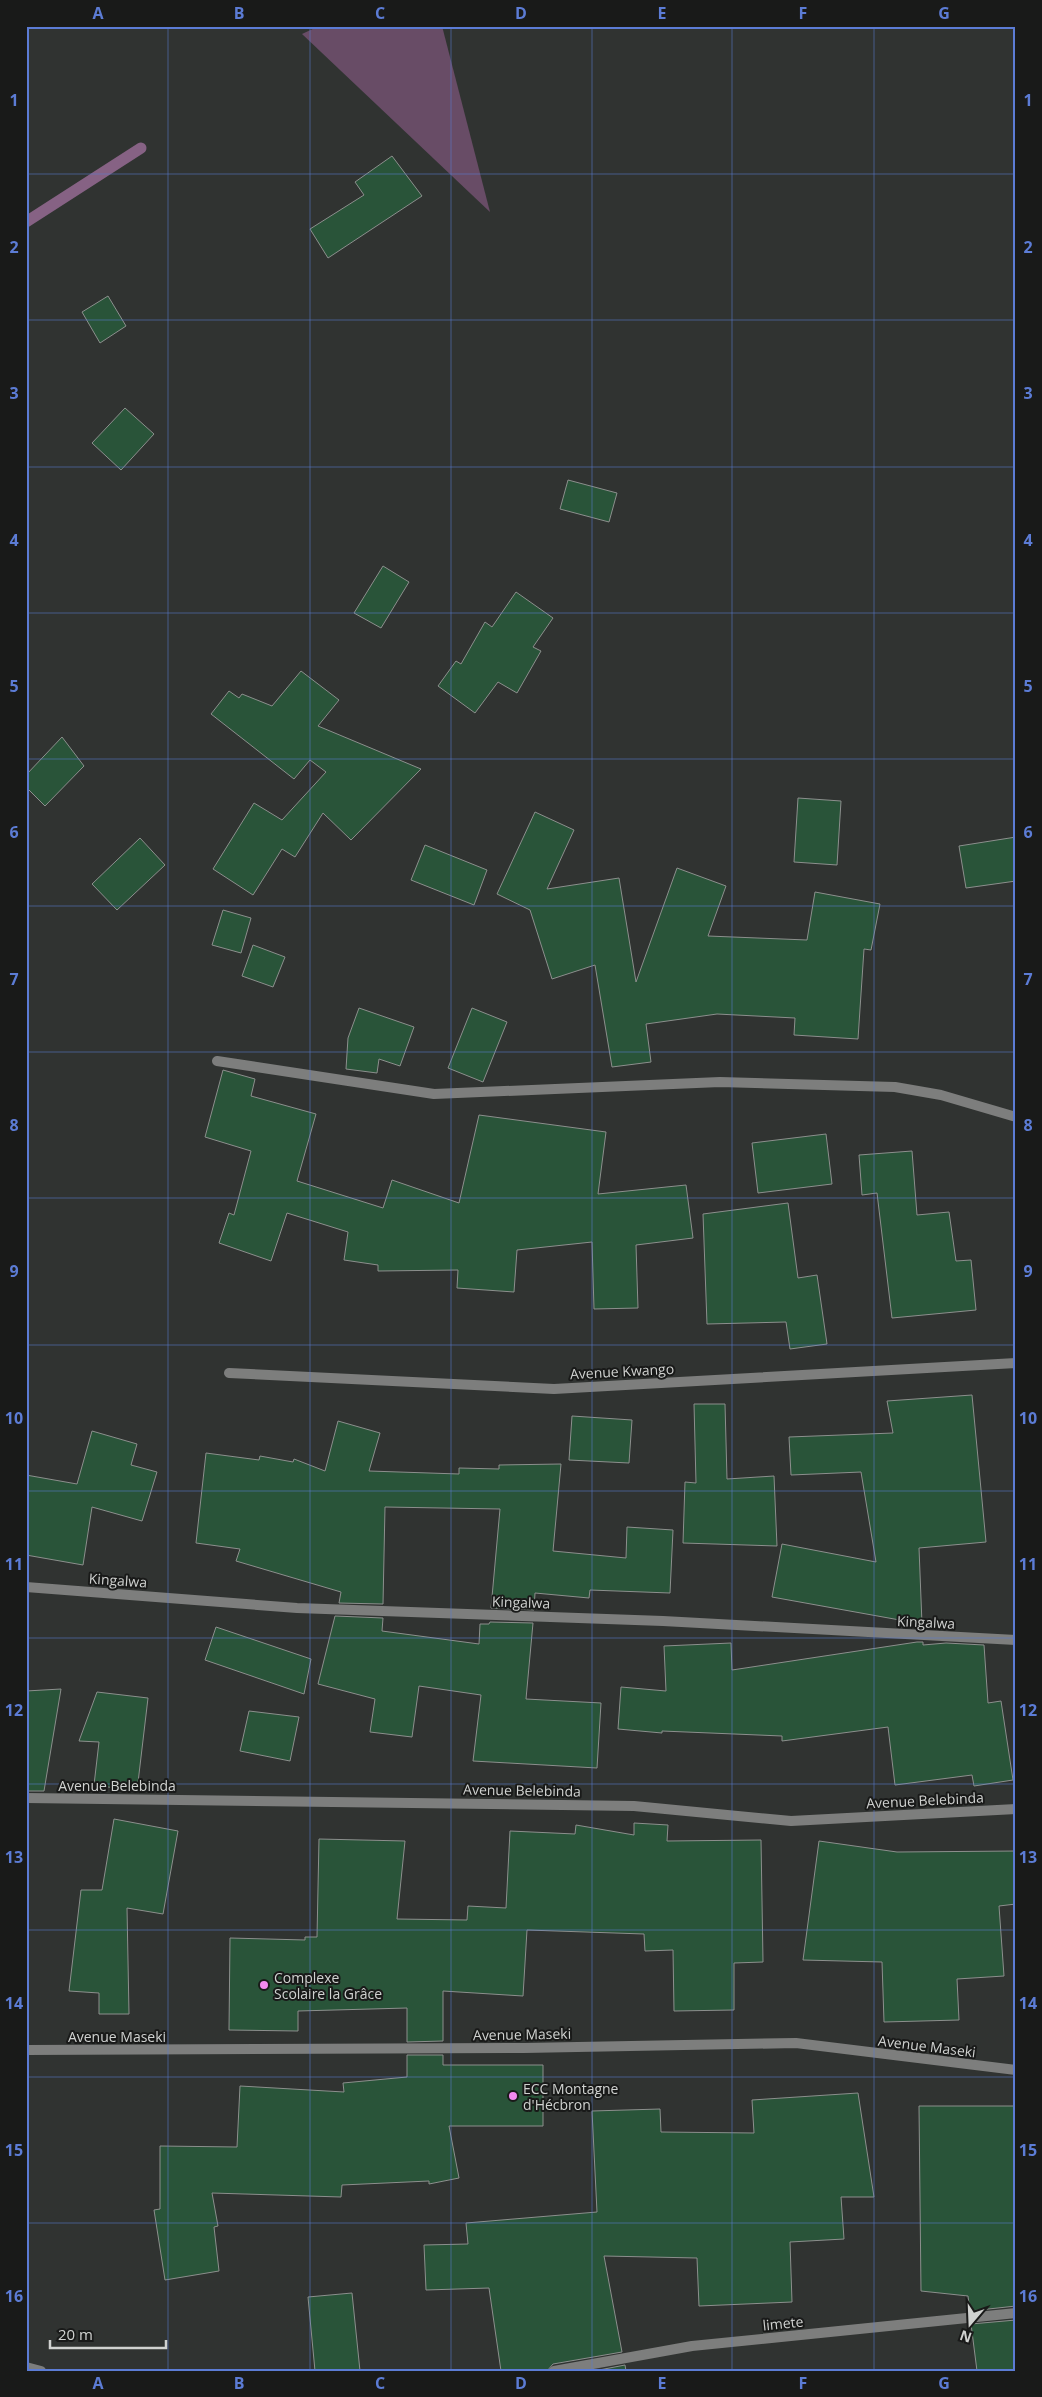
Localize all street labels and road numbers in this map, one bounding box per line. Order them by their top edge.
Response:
street label: Avenue Kwango [569,1359,675,1383]
street label: Kingalwa [88,1568,148,1592]
street label: Kingalwa [492,1591,550,1613]
street label: Kingalwa [896,1611,956,1633]
street label: Avenue Belebinda [58,1776,176,1795]
street label: Avenue Belebinda [463,1779,581,1801]
street label: Avenue Belebinda [866,1787,984,1813]
street label: Avenue Maseki [473,2024,571,2044]
street label: Avenue Maseki [68,2027,166,2046]
street label: Avenue Maseki [877,2031,977,2061]
street label: limete [762,2311,804,2335]

